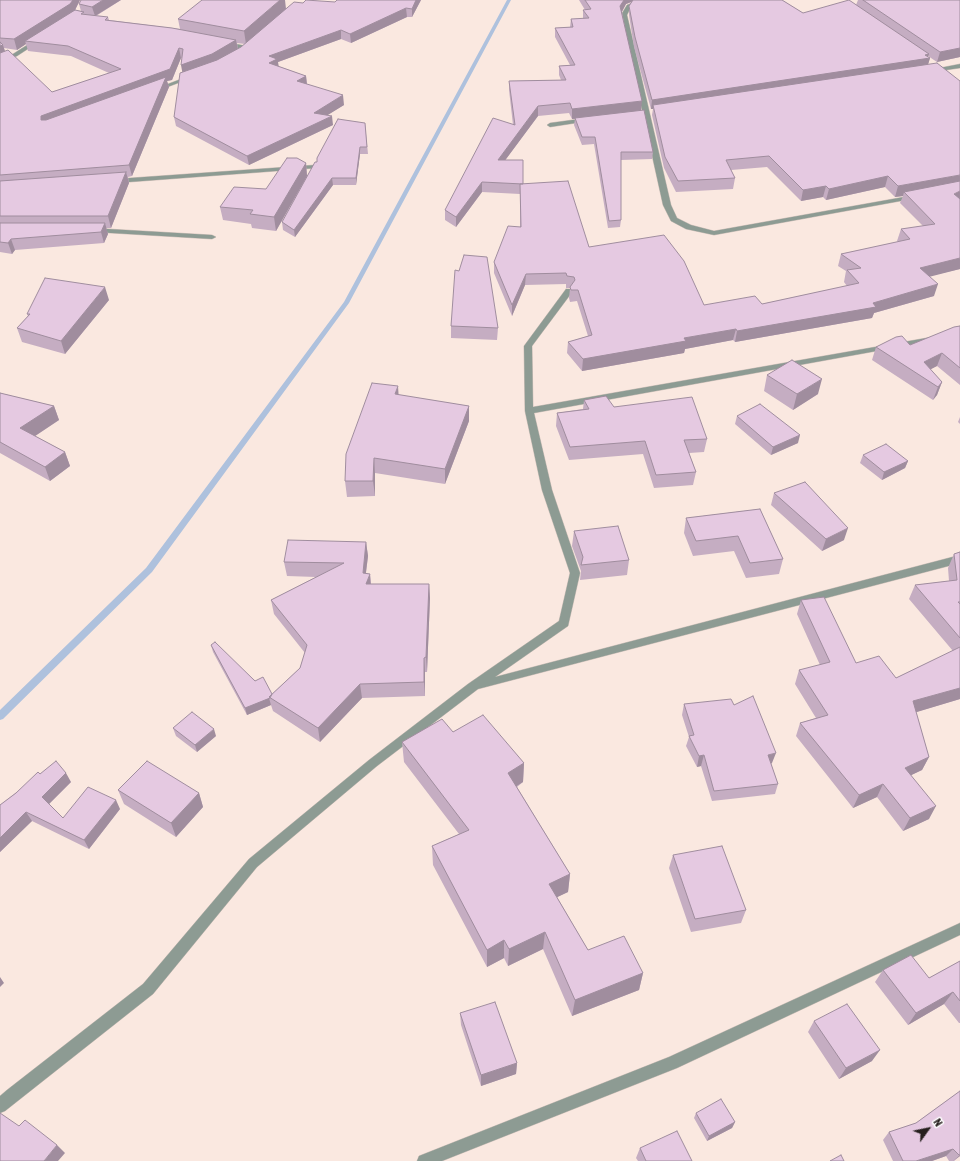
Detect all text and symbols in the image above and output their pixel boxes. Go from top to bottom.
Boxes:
north arrow [908,1109,948,1149]
text: N [931,1116,945,1128]

